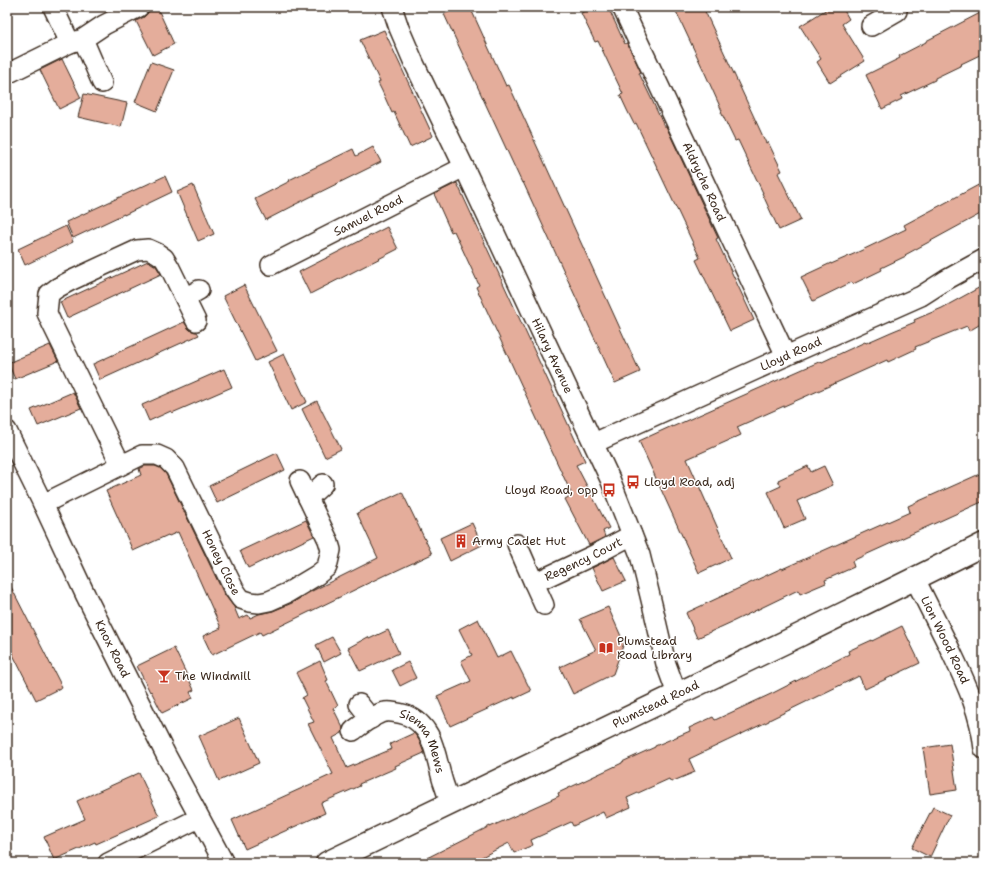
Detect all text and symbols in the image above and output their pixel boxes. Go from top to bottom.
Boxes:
street label: Aldryche Road [679,139,730,224]
street label: Samuel Road [331,191,406,240]
street label: Hilary Avenue [528,315,577,396]
street label: Lloyd Road [758,333,824,375]
bus stop icon: Lloyd Road, adj [625,474,641,490]
place label: Lloyd Road, adj [644,474,735,490]
place label: Lloyd Road, opp [505,482,598,498]
bus stop icon: Lloyd Road, opp [601,482,617,498]
street label: Honey Close [198,527,244,599]
building icon: Army Cadet Hut [453,533,469,549]
place label: Army Cadet Hut [472,533,566,549]
street label: Regency Court [542,534,625,585]
street label: Lion Wood Road [917,593,973,687]
street label: Knox Road [91,617,134,681]
place label: Plumstead Road Library [617,633,692,663]
library icon: Plumstead Road Library [598,640,614,656]
bar icon: The Windmill [156,668,172,684]
place label: The Windmill [175,668,251,684]
street label: Plumstead Road [610,677,702,732]
street label: Sienna Mews [398,706,448,775]

